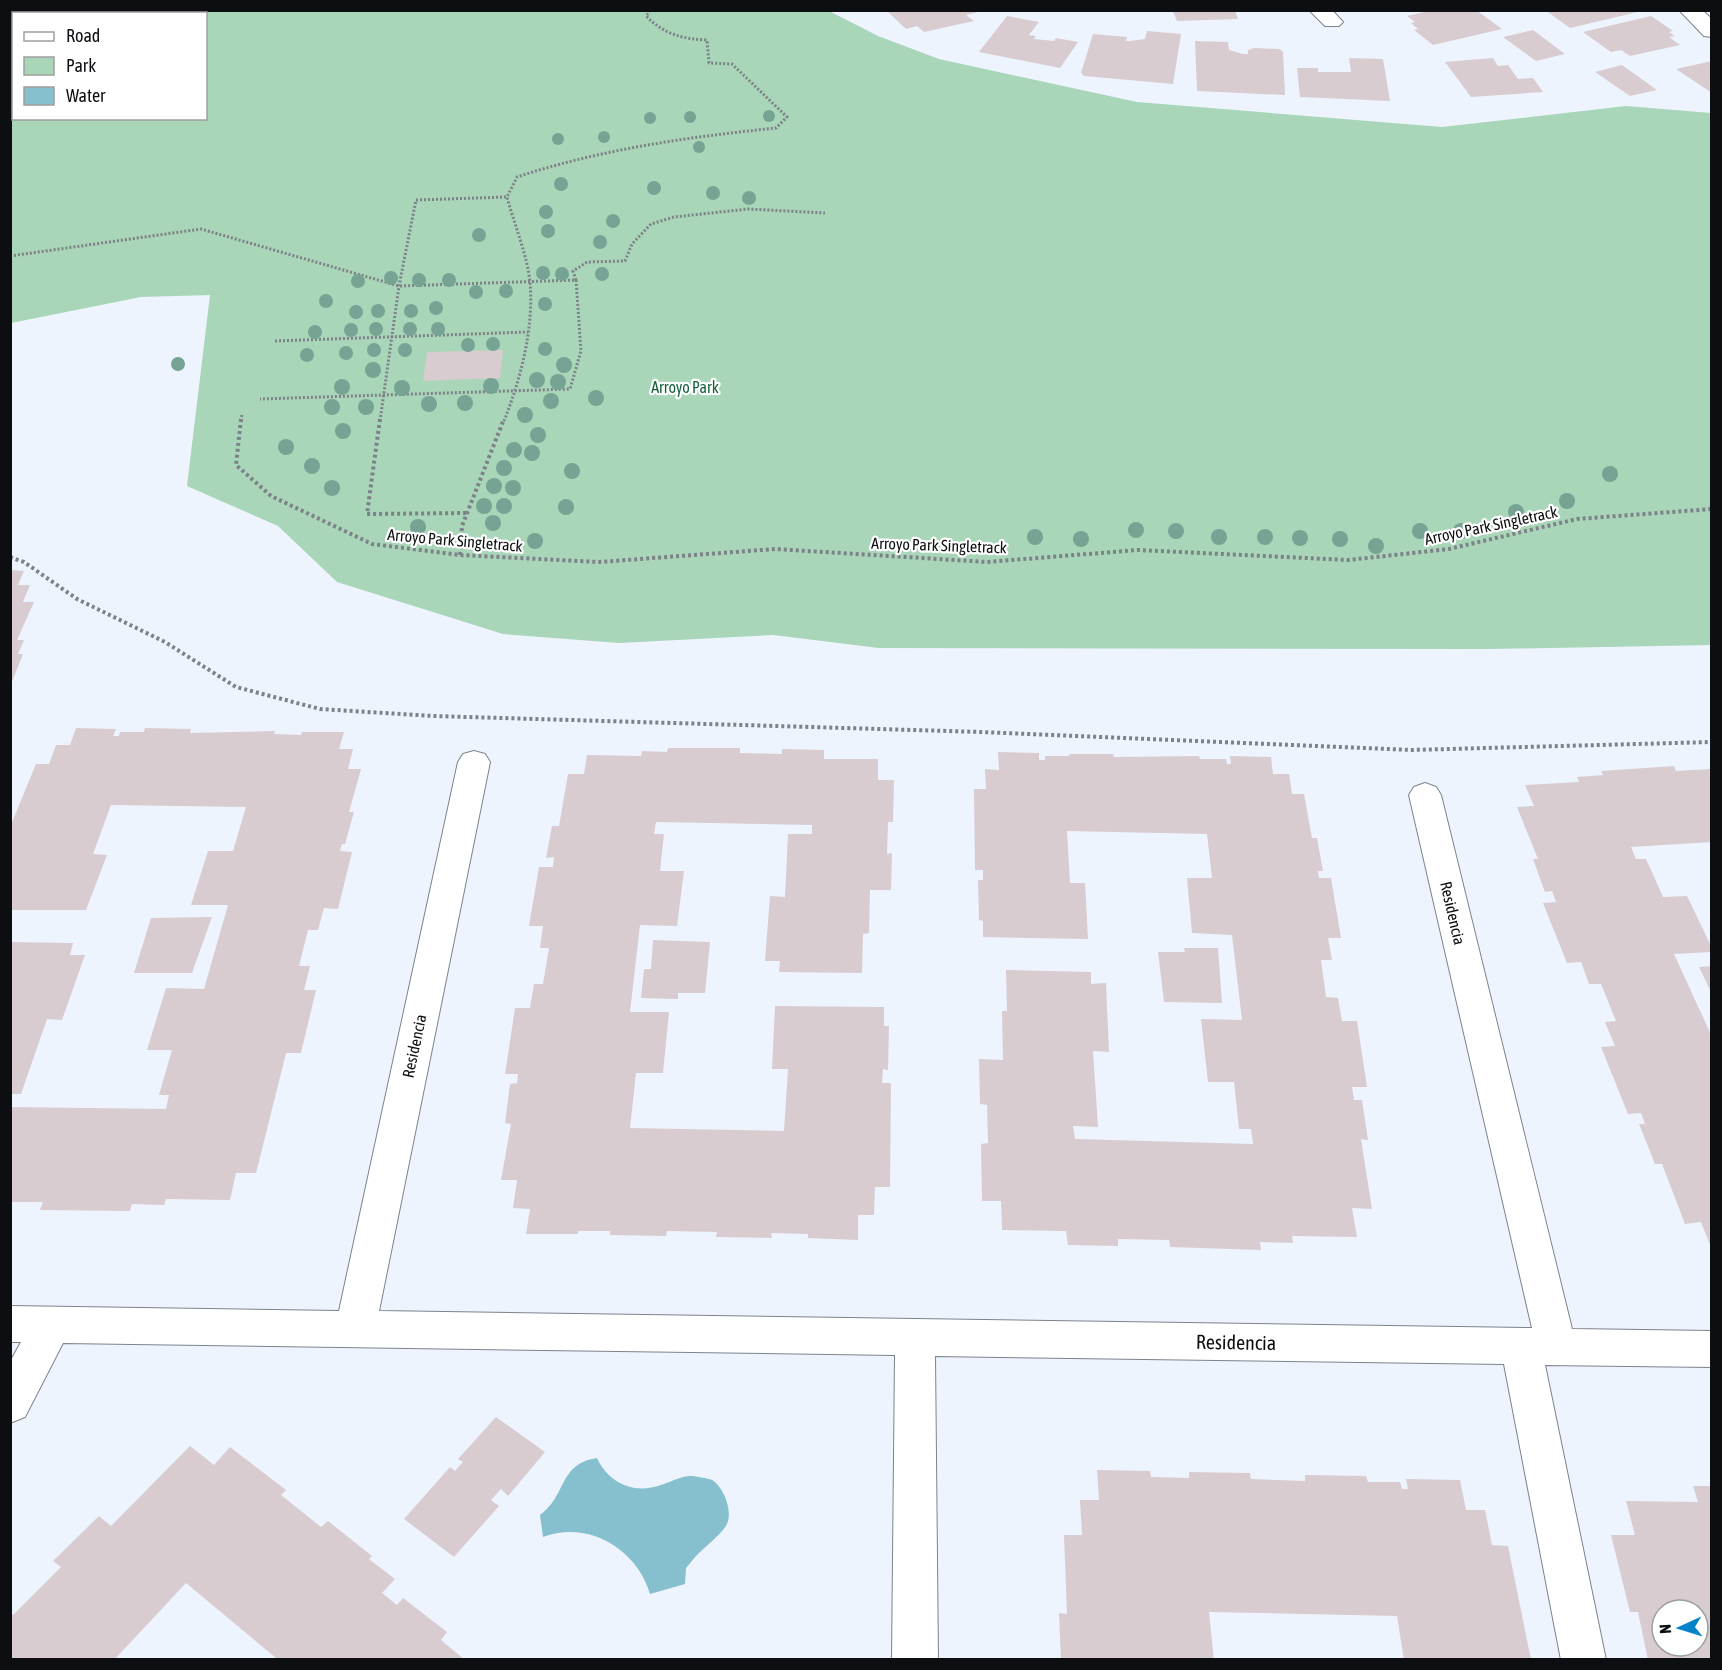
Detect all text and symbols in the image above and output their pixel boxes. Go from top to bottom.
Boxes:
legend [12,12,207,120]
text: Road [66,25,100,46]
text: Park [66,55,96,76]
text: Water [66,85,106,106]
park label: Arroyo Park [651,378,719,397]
street label: Arroyo Park Singletrack [1423,502,1559,549]
street label: Arroyo Park Singletrack [387,525,523,556]
street label: Arroyo Park Singletrack [871,534,1007,557]
street label: Residencia [1437,880,1469,946]
street label: Residencia [399,1013,429,1079]
street label: Residencia [1196,1330,1276,1354]
north arrow [1650,1598,1710,1658]
text: N [1656,1624,1674,1634]

